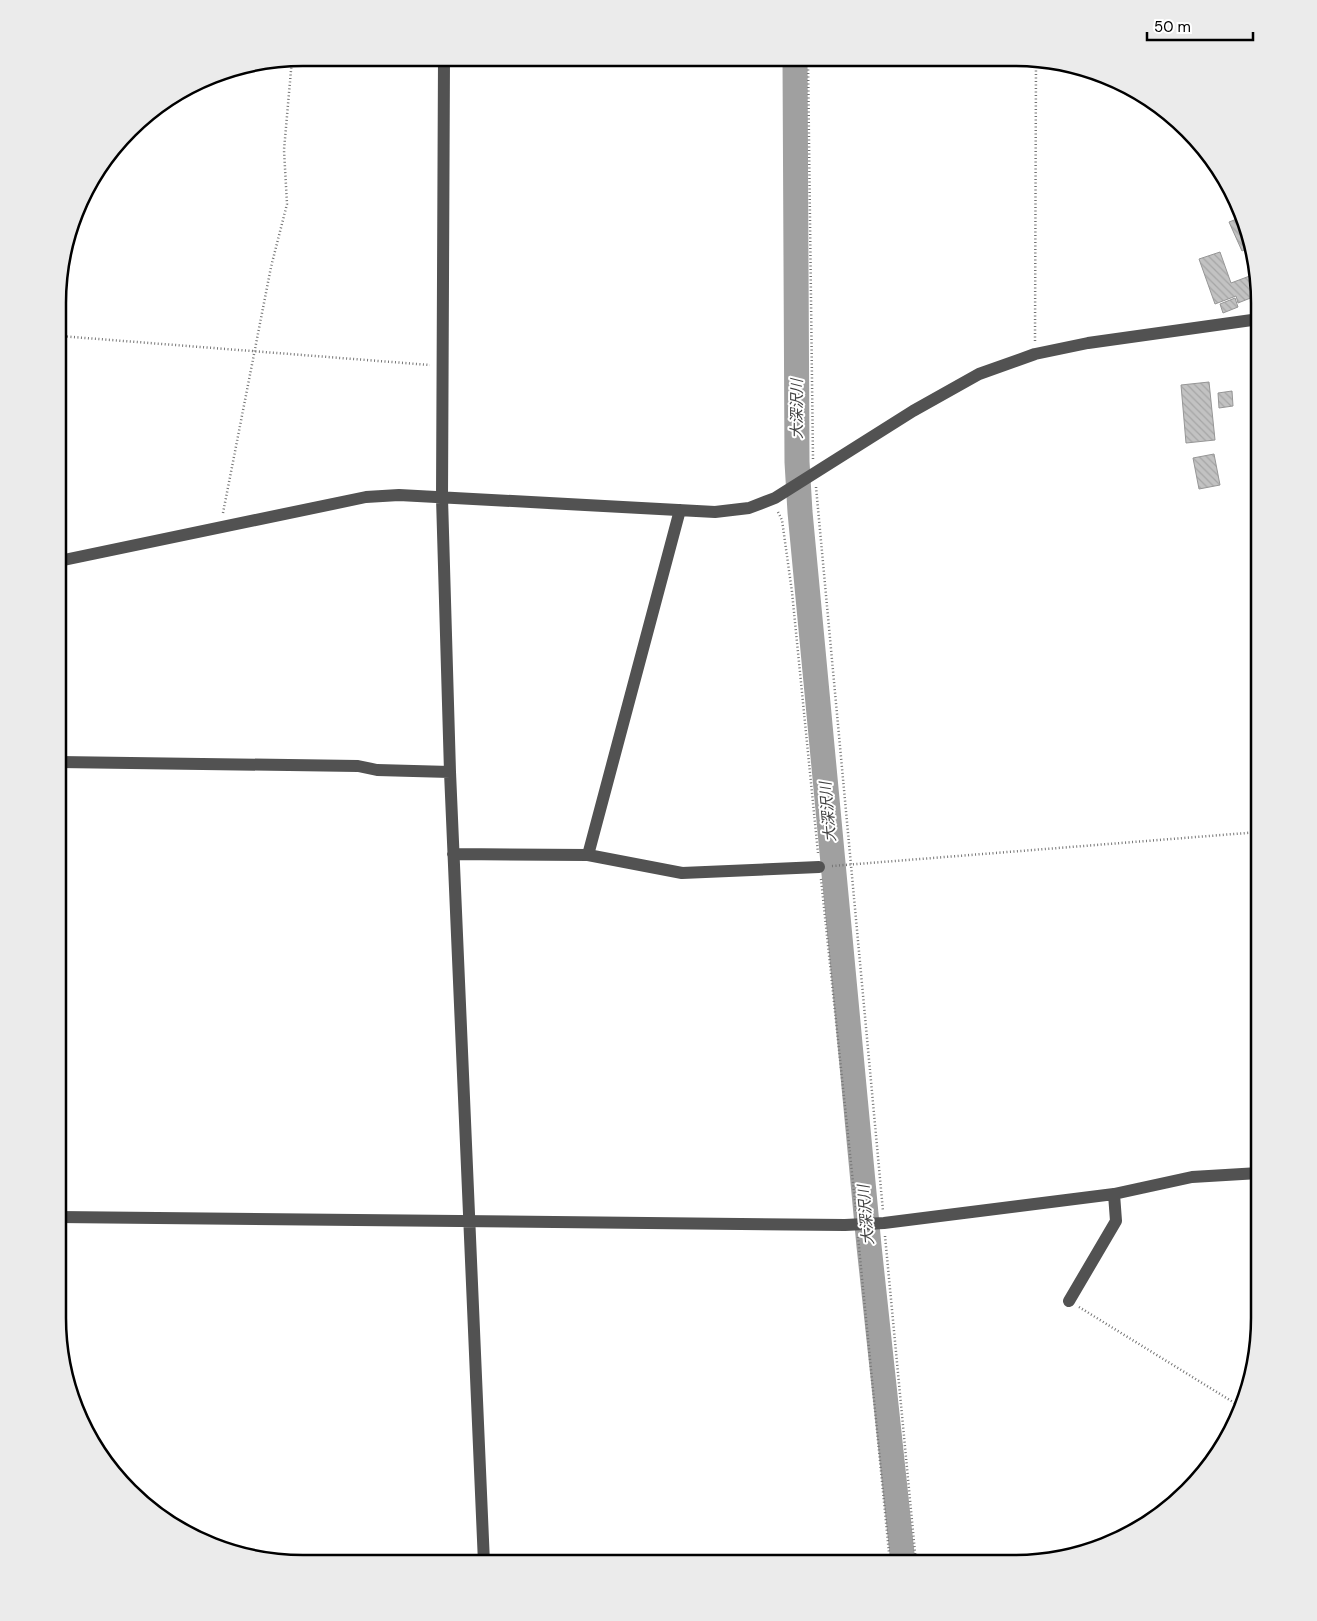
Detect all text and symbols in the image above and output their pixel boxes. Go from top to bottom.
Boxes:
scale bar [1147,10,1253,42]
text: 50 m [1154,17,1191,37]
water label: 大深沢川 [787,377,807,439]
water label: 大深沢川 [815,779,841,843]
water label: 大深沢川 [853,1182,879,1246]

